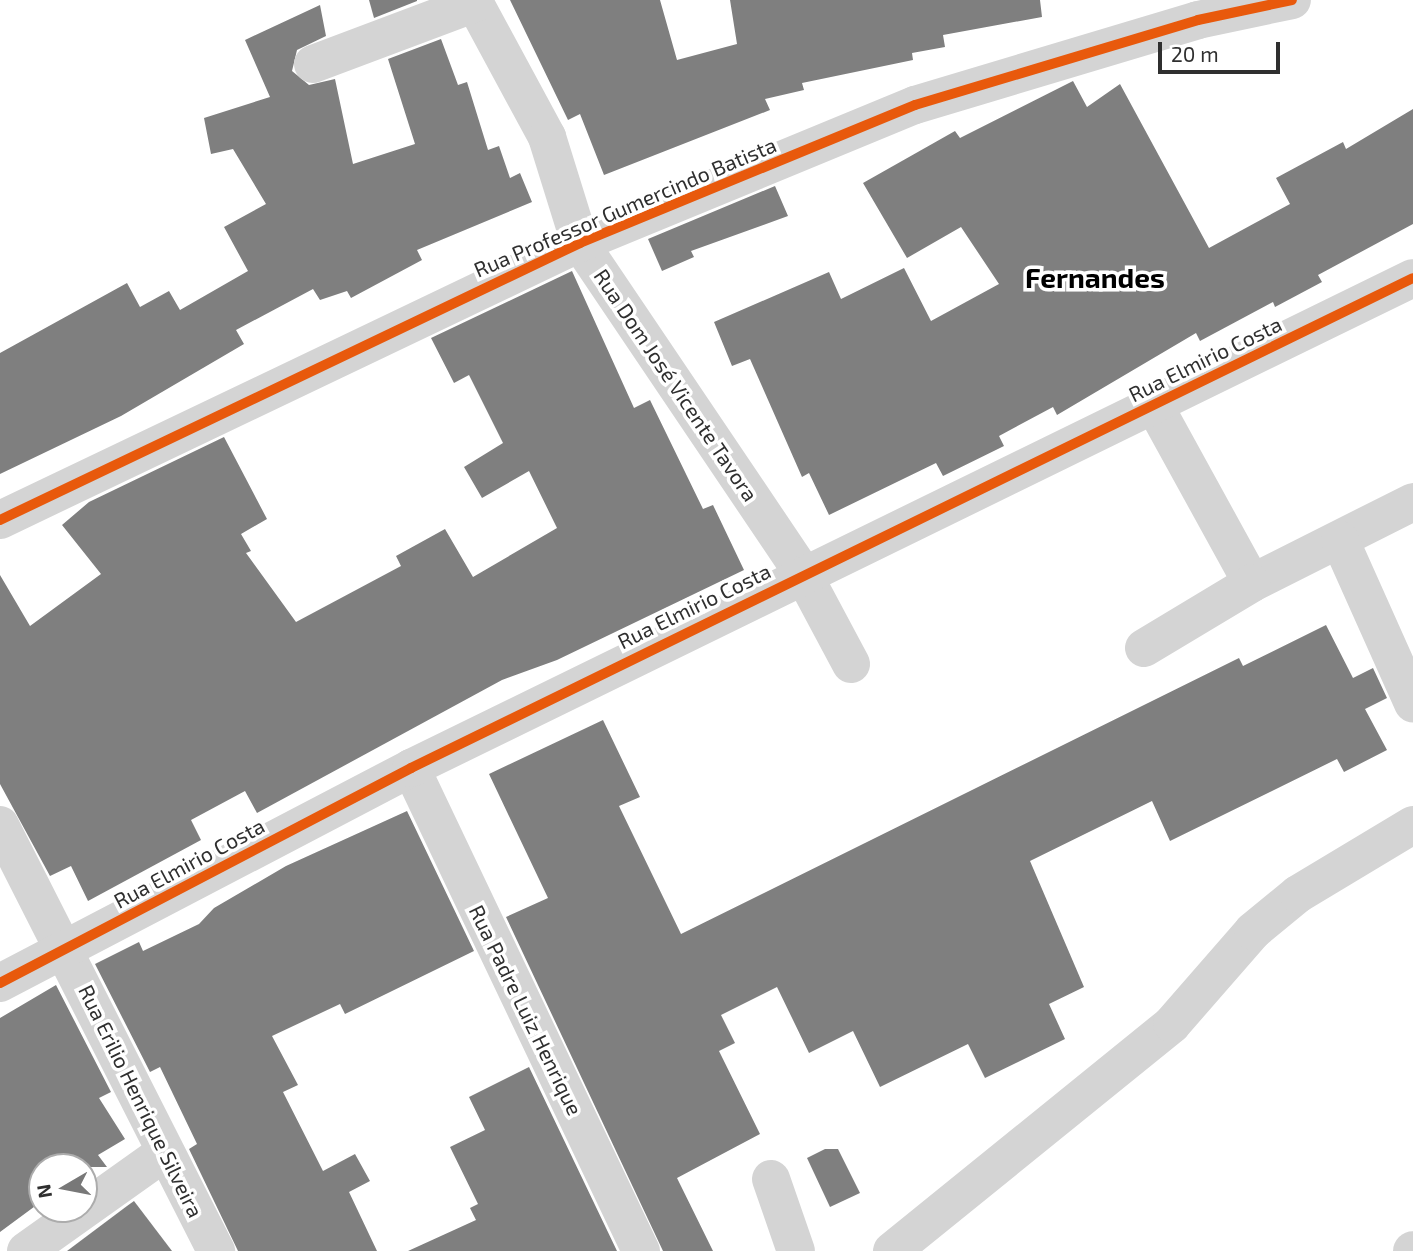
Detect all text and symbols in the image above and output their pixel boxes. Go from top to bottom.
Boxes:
scale bar [1161,28,1284,72]
text: 20 m [1171,41,1219,66]
street label: Rua Professor Gumercindo Batista [470,132,780,282]
district label: Fernandes [1025,260,1165,294]
street label: Rua Dom José Vicente Tavora [588,264,764,506]
street label: Rua Elmirio Costa [1124,311,1286,407]
street label: Rua Elmirio Costa [613,558,775,654]
street label: Rua Elmirio Costa [109,813,269,913]
street label: Rua Padre Luiz Henrique [464,901,588,1119]
street label: Rua Erilio Henrique Silveira [74,981,208,1221]
north arrow [28,1153,98,1223]
text: N [31,1183,56,1200]

